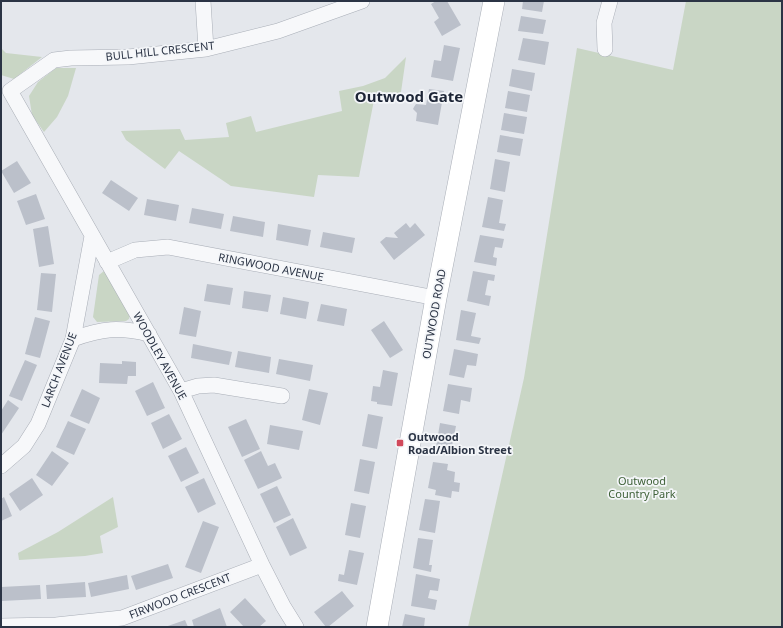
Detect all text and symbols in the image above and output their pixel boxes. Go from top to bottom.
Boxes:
street label: BULL HILL CRESCENT [105,37,215,64]
district label: Outwood Gate [355,86,463,106]
street label: RINGWOOD AVENUE [217,249,325,284]
street label: OUTWOOD ROAD [418,268,449,360]
street label: WOODLEY AVENUE [130,309,191,402]
street label: LARCH AVENUE [37,330,80,410]
place label: Outwood Road/Albion Street [408,429,512,457]
marker: Outwood Road/Albion Street [395,438,405,448]
park label: Outwood Country Park [608,473,676,501]
street label: FIRWOOD CRESCENT [127,569,233,622]

